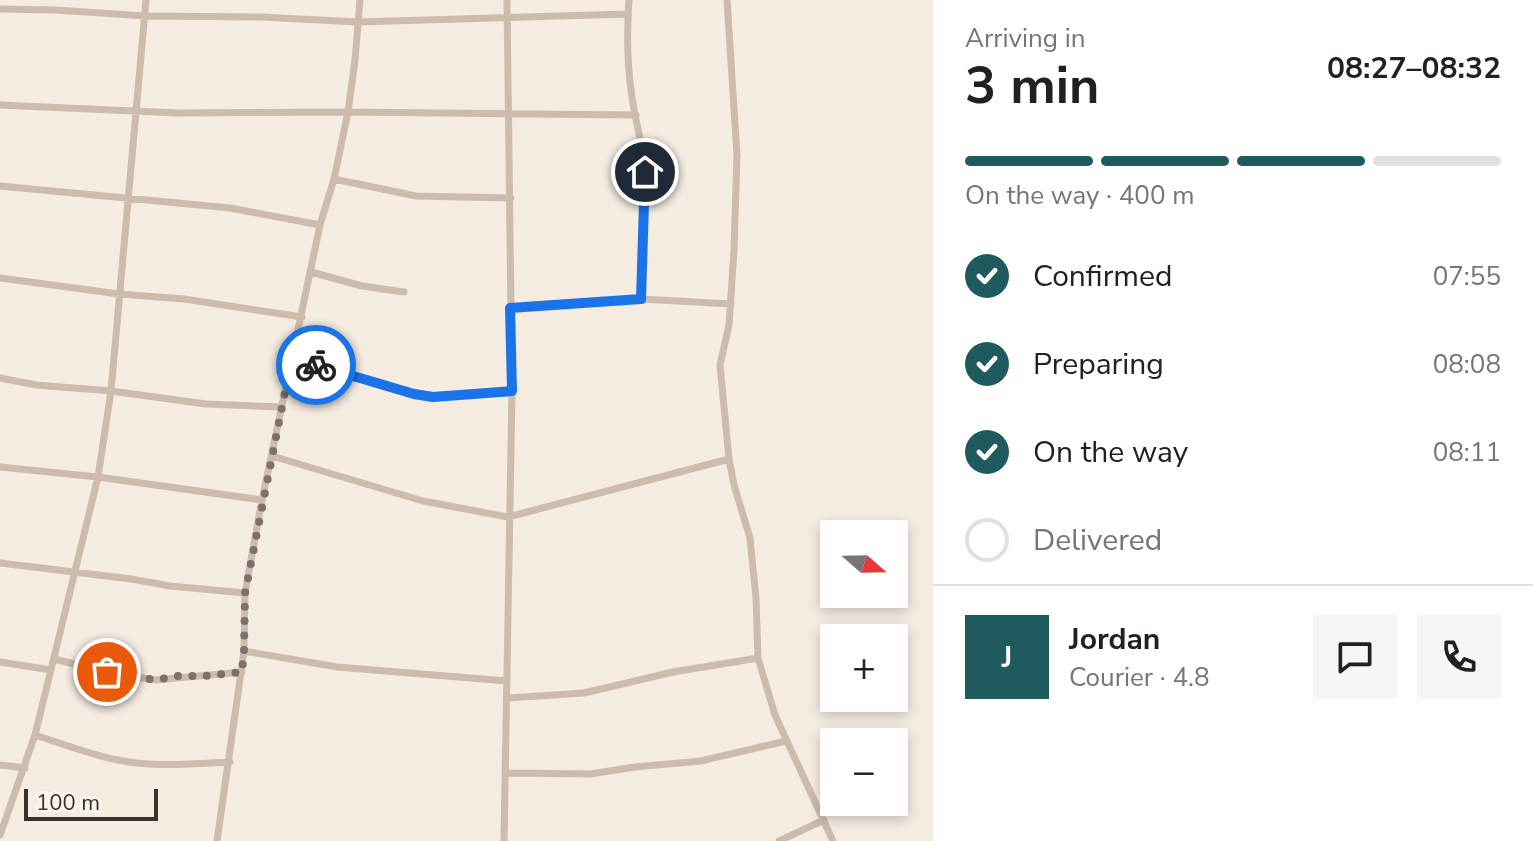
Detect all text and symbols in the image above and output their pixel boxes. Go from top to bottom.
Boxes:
text: Arriving in [965,21,1086,56]
text: 08:27–08:32 [1327,48,1501,89]
text: 3 min [965,50,1100,121]
pin [611,138,679,206]
icon: home [623,150,667,194]
text: On the way · 400 m [965,178,1194,213]
icon: check [965,254,1009,298]
text: Confirmed [1033,256,1173,297]
text: 07:55 [1433,259,1501,294]
courier [276,325,356,405]
icon: check [965,342,1009,386]
icon: bike [294,343,338,387]
text: Preparing [1033,344,1164,385]
text: 08:08 [1433,347,1501,382]
icon: check [965,430,1009,474]
text: On the way [1033,432,1188,473]
text: 08:11 [1433,435,1501,470]
north arrow [820,520,908,608]
map controls [820,520,908,816]
text: Delivered [1033,520,1162,561]
button: chat [1313,615,1397,699]
button: phone [1417,615,1501,699]
text: Jordan [1069,619,1160,660]
button: + [820,624,908,712]
text: J [1002,637,1012,678]
pin [73,638,141,706]
icon: bag [85,650,129,694]
text: Courier · 4.8 [1069,660,1210,695]
button: − [820,728,908,816]
scale bar [24,785,158,821]
text: 100 m [36,788,100,818]

